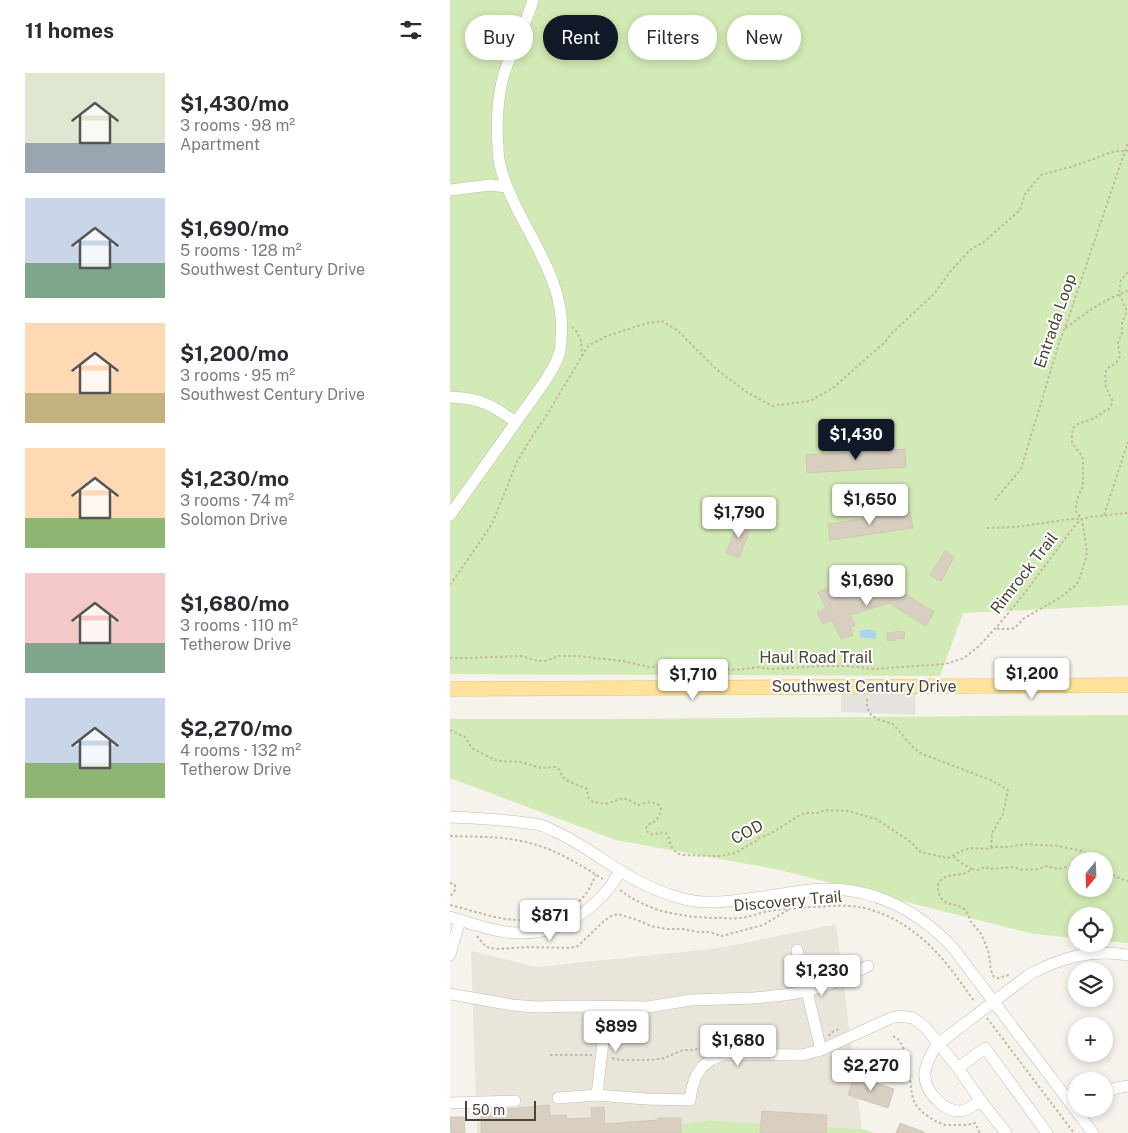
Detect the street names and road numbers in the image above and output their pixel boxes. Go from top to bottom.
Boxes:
street label: Entrada Loop [1030,271,1080,371]
street label: Rimrock Trail [986,528,1062,617]
street label: Haul Road Trail [759,648,873,667]
street label: Southwest Century Drive [771,677,957,696]
street label: COD [728,816,766,848]
street label: Discovery Trail [733,887,843,915]

